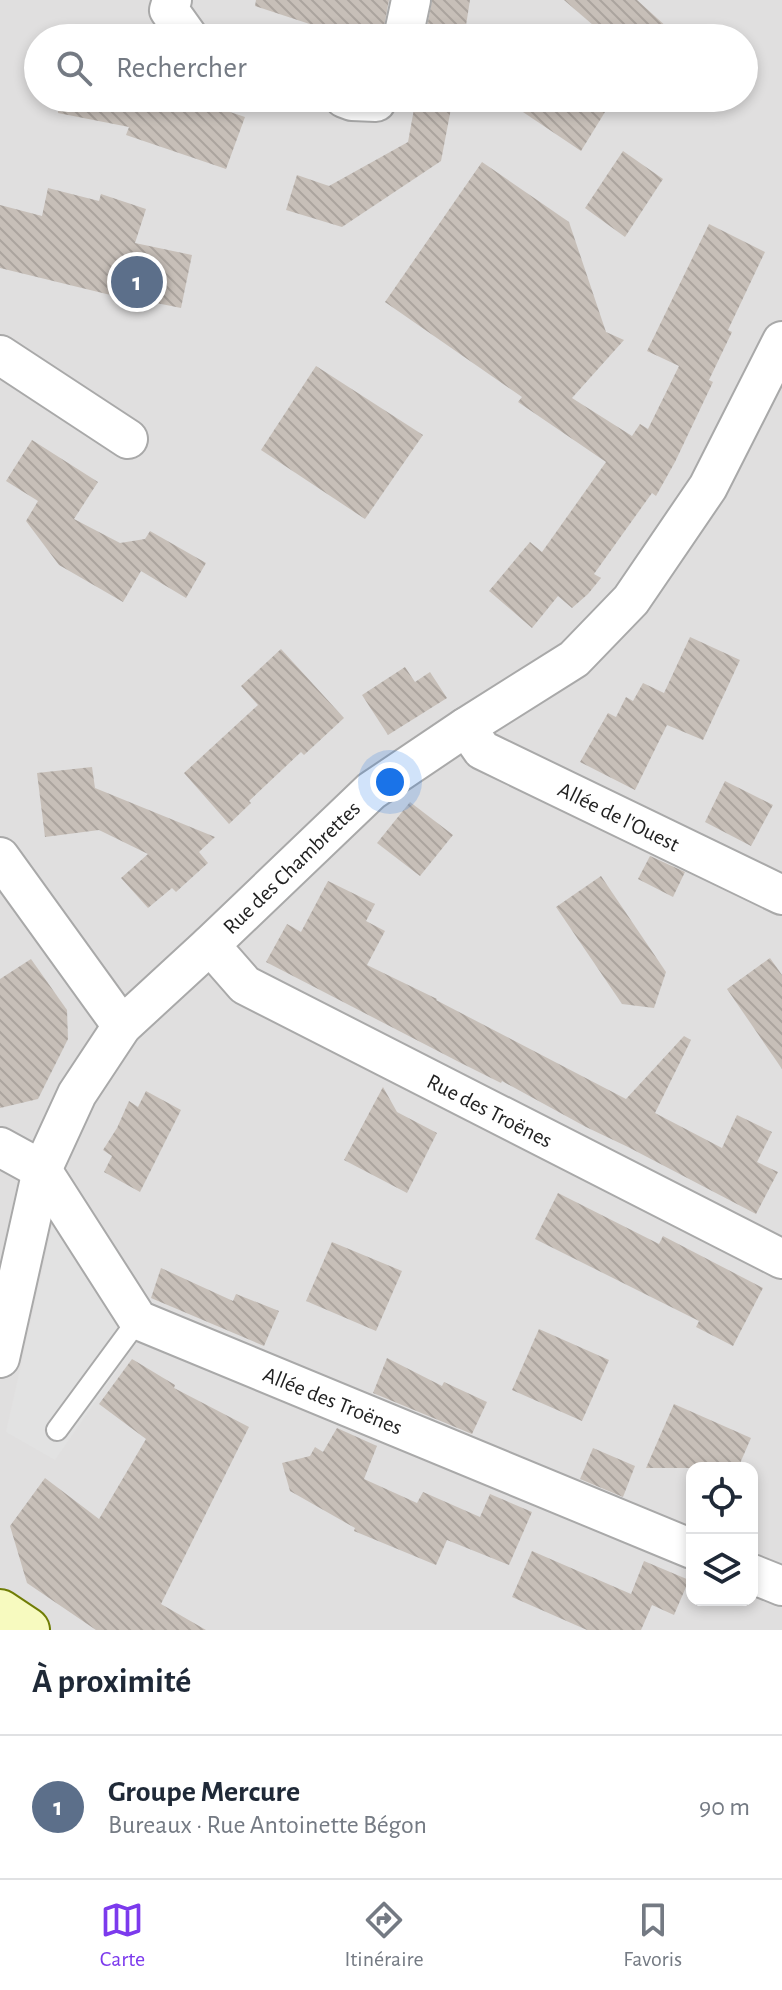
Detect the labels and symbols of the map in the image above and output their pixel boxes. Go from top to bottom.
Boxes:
pin: 1 [111,252,163,312]
your location [370,762,410,802]
street label: Allée de l'Ouest [554,778,683,856]
street label: Rue des Chambrettes [219,797,364,938]
street label: Rue des Troënes [423,1070,556,1152]
street label: Allée des Troënes [260,1363,405,1439]

